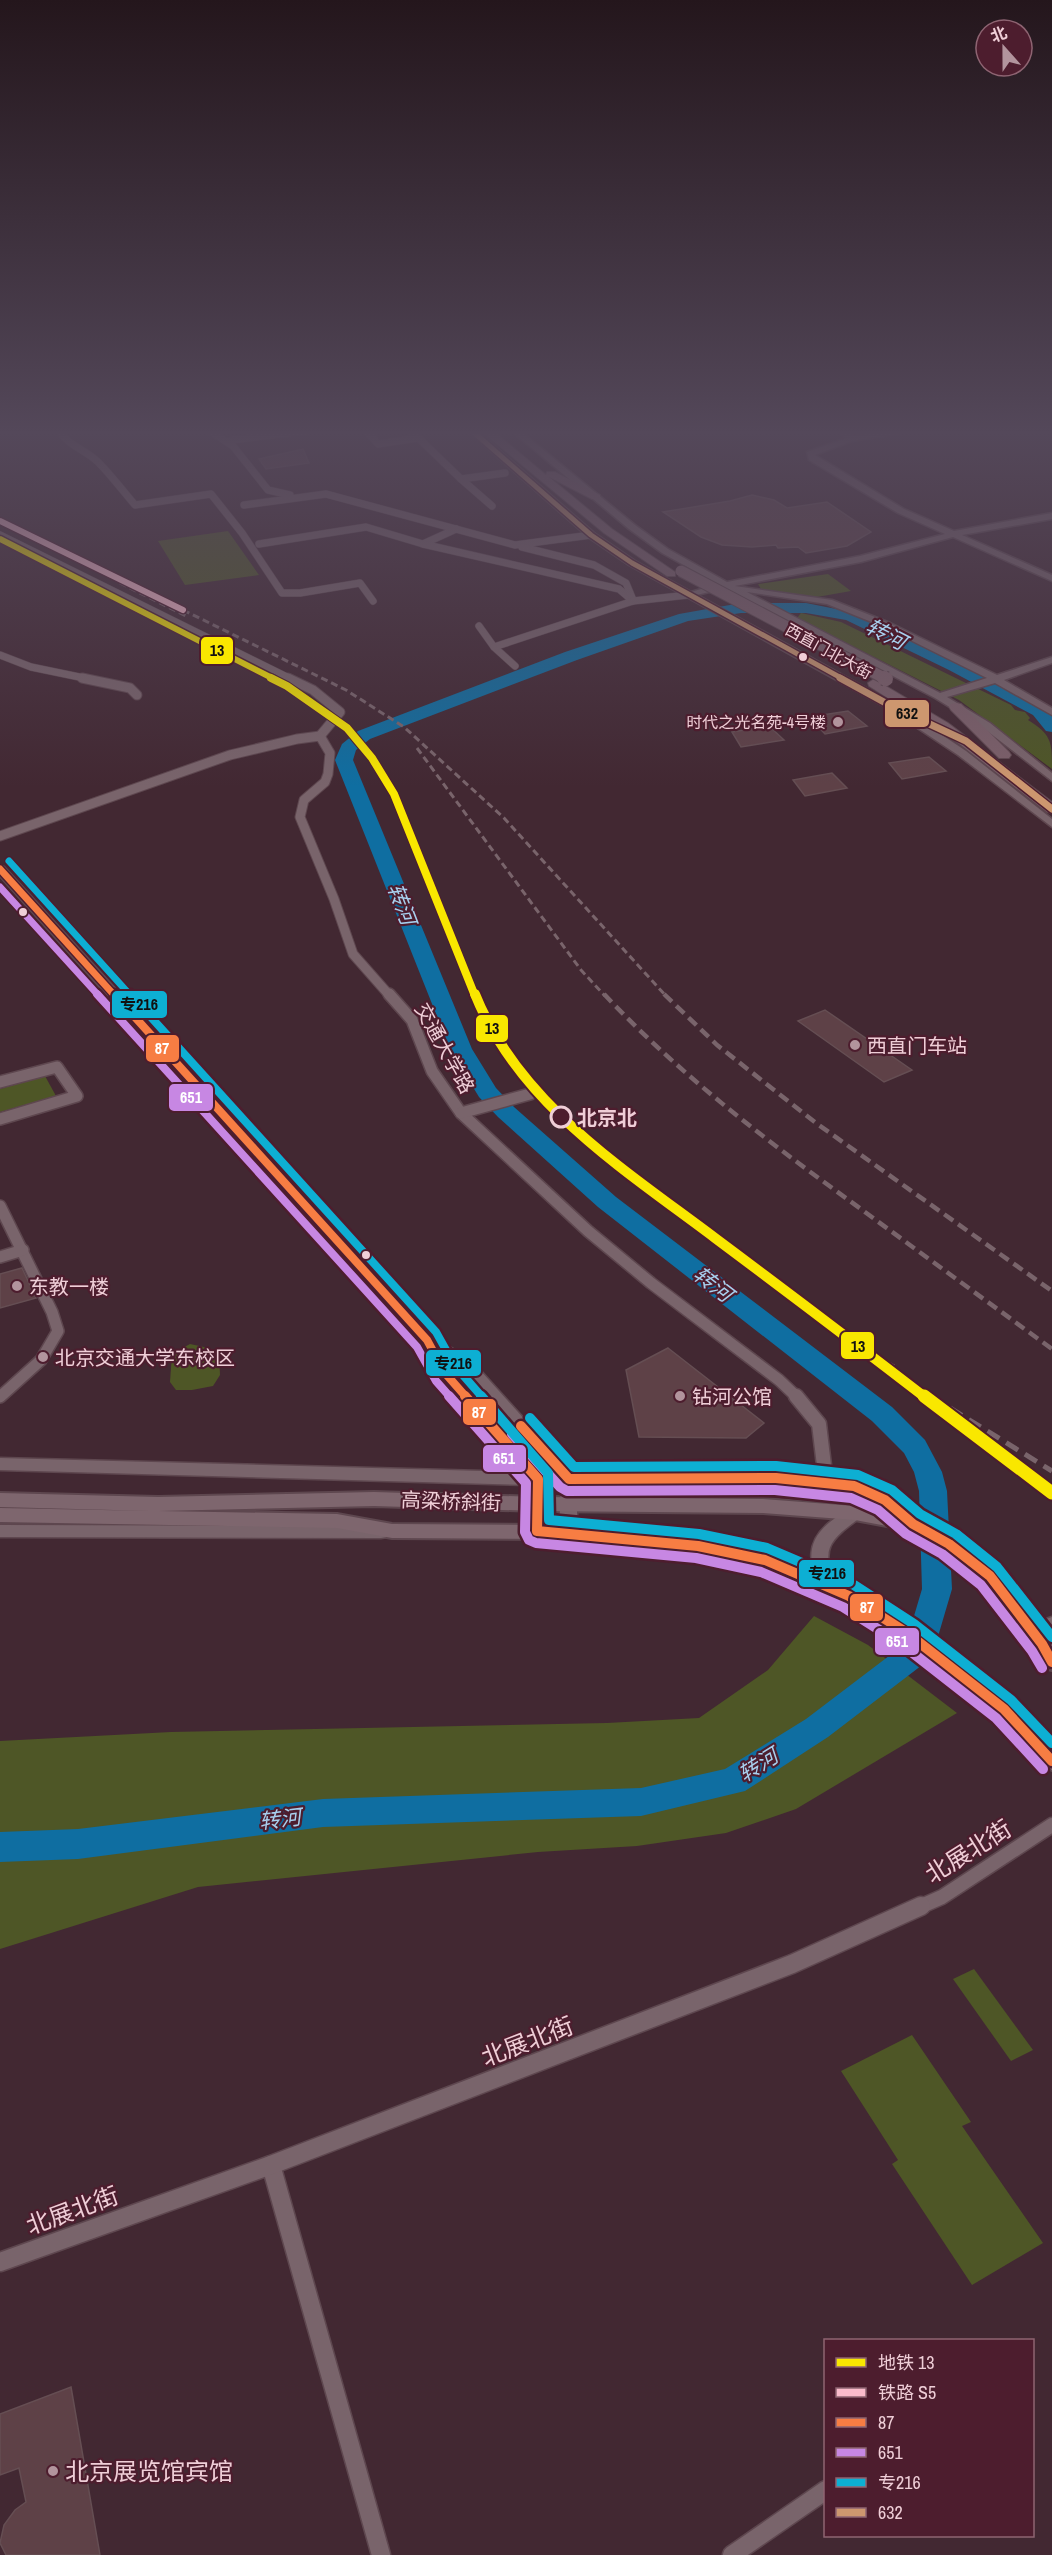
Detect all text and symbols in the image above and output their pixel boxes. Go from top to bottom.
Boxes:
north arrow [974,18,1034,78]
text: 北 [987,21,1010,47]
water label: 转河 [861,612,915,658]
street label: 西直门北大街 [782,618,876,684]
line badge: 13 [200,636,234,665]
text: 13 [210,639,224,661]
unlabelled marker [797,651,809,663]
line badge: 632 [884,699,930,728]
text: 632 [896,702,918,724]
place label: 时代之光名苑-4号楼 [686,711,826,733]
marker: 时代之光名苑-4号楼 [831,715,845,729]
water label: 转河 [381,879,424,933]
unlabelled marker [17,906,29,918]
line badge: 专216 [111,990,168,1019]
text: 专216 [120,993,158,1015]
street label: 交通大学路 [409,998,481,1098]
line badge: 13 [475,1014,509,1043]
text: 13 [485,1017,499,1039]
place label: 西直门车站 [867,1032,967,1059]
line badge: 87 [145,1034,180,1063]
text: 87 [155,1037,169,1059]
marker: 西直门车站 [848,1038,862,1052]
line badge: 651 [168,1083,214,1112]
text: 651 [180,1086,203,1108]
place label: 北京北 [577,1104,637,1131]
marker: 北京北 [550,1106,572,1128]
unlabelled marker [360,1249,372,1261]
water label: 转河 [688,1260,742,1311]
place label: 东教一楼 [29,1273,109,1300]
marker: 东教一楼 [10,1279,24,1293]
line badge: 13 [840,1331,875,1360]
text: 13 [851,1335,865,1357]
place label: 北京交通大学东校区 [55,1344,235,1371]
line badge: 专216 [425,1349,482,1377]
marker: 北京交通大学东校区 [36,1350,50,1364]
text: 专216 [434,1352,472,1374]
place label: 钻河公馆 [692,1383,772,1410]
marker: 钻河公馆 [673,1389,687,1403]
line badge: 87 [462,1398,497,1426]
text: 87 [472,1401,486,1423]
line badge: 651 [482,1444,527,1473]
text: 651 [493,1447,516,1469]
street label: 高梁桥斜街 [401,1486,501,1516]
line badge: 专216 [798,1559,855,1588]
text: 专216 [808,1562,846,1584]
line badge: 87 [849,1593,884,1622]
text: 87 [860,1596,874,1618]
line badge: 651 [874,1627,920,1656]
text: 651 [886,1630,909,1652]
water label: 转河 [733,1739,787,1788]
water label: 转河 [257,1802,307,1836]
street label: 北展北街 [919,1812,1017,1890]
street label: 北展北街 [476,2009,578,2073]
street label: 北展北街 [21,2179,123,2241]
legend [824,2339,1034,2537]
text: 地铁 13 [878,2350,935,2375]
text: 铁路 S5 [878,2380,936,2405]
text: 87 [878,2410,894,2435]
text: 651 [878,2440,903,2465]
place label: 北京展览馆宾馆 [65,2455,233,2487]
marker: 北京展览馆宾馆 [46,2464,60,2478]
text: 专216 [878,2470,921,2495]
text: 632 [878,2500,903,2525]

